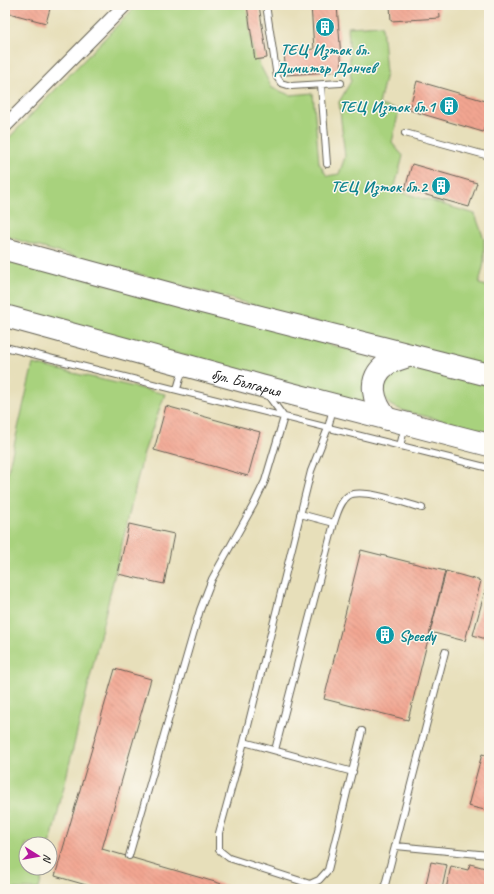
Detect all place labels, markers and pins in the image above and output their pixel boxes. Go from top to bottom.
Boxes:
building icon: ТЕЦ Изток бл. Димитър Дончев [314,16,336,38]
place label: ТЕЦ Изток бл. Димитър Дончев [274,40,380,78]
building icon: ТЕЦ Изток бл.1 [438,95,460,117]
place label: ТЕЦ Изток бл.1 [339,97,437,117]
building icon: ТЕЦ Изток бл.2 [430,175,452,197]
place label: ТЕЦ Изток бл.2 [331,177,429,197]
building icon: Speedy [374,624,396,646]
place label: Speedy [399,626,437,646]

